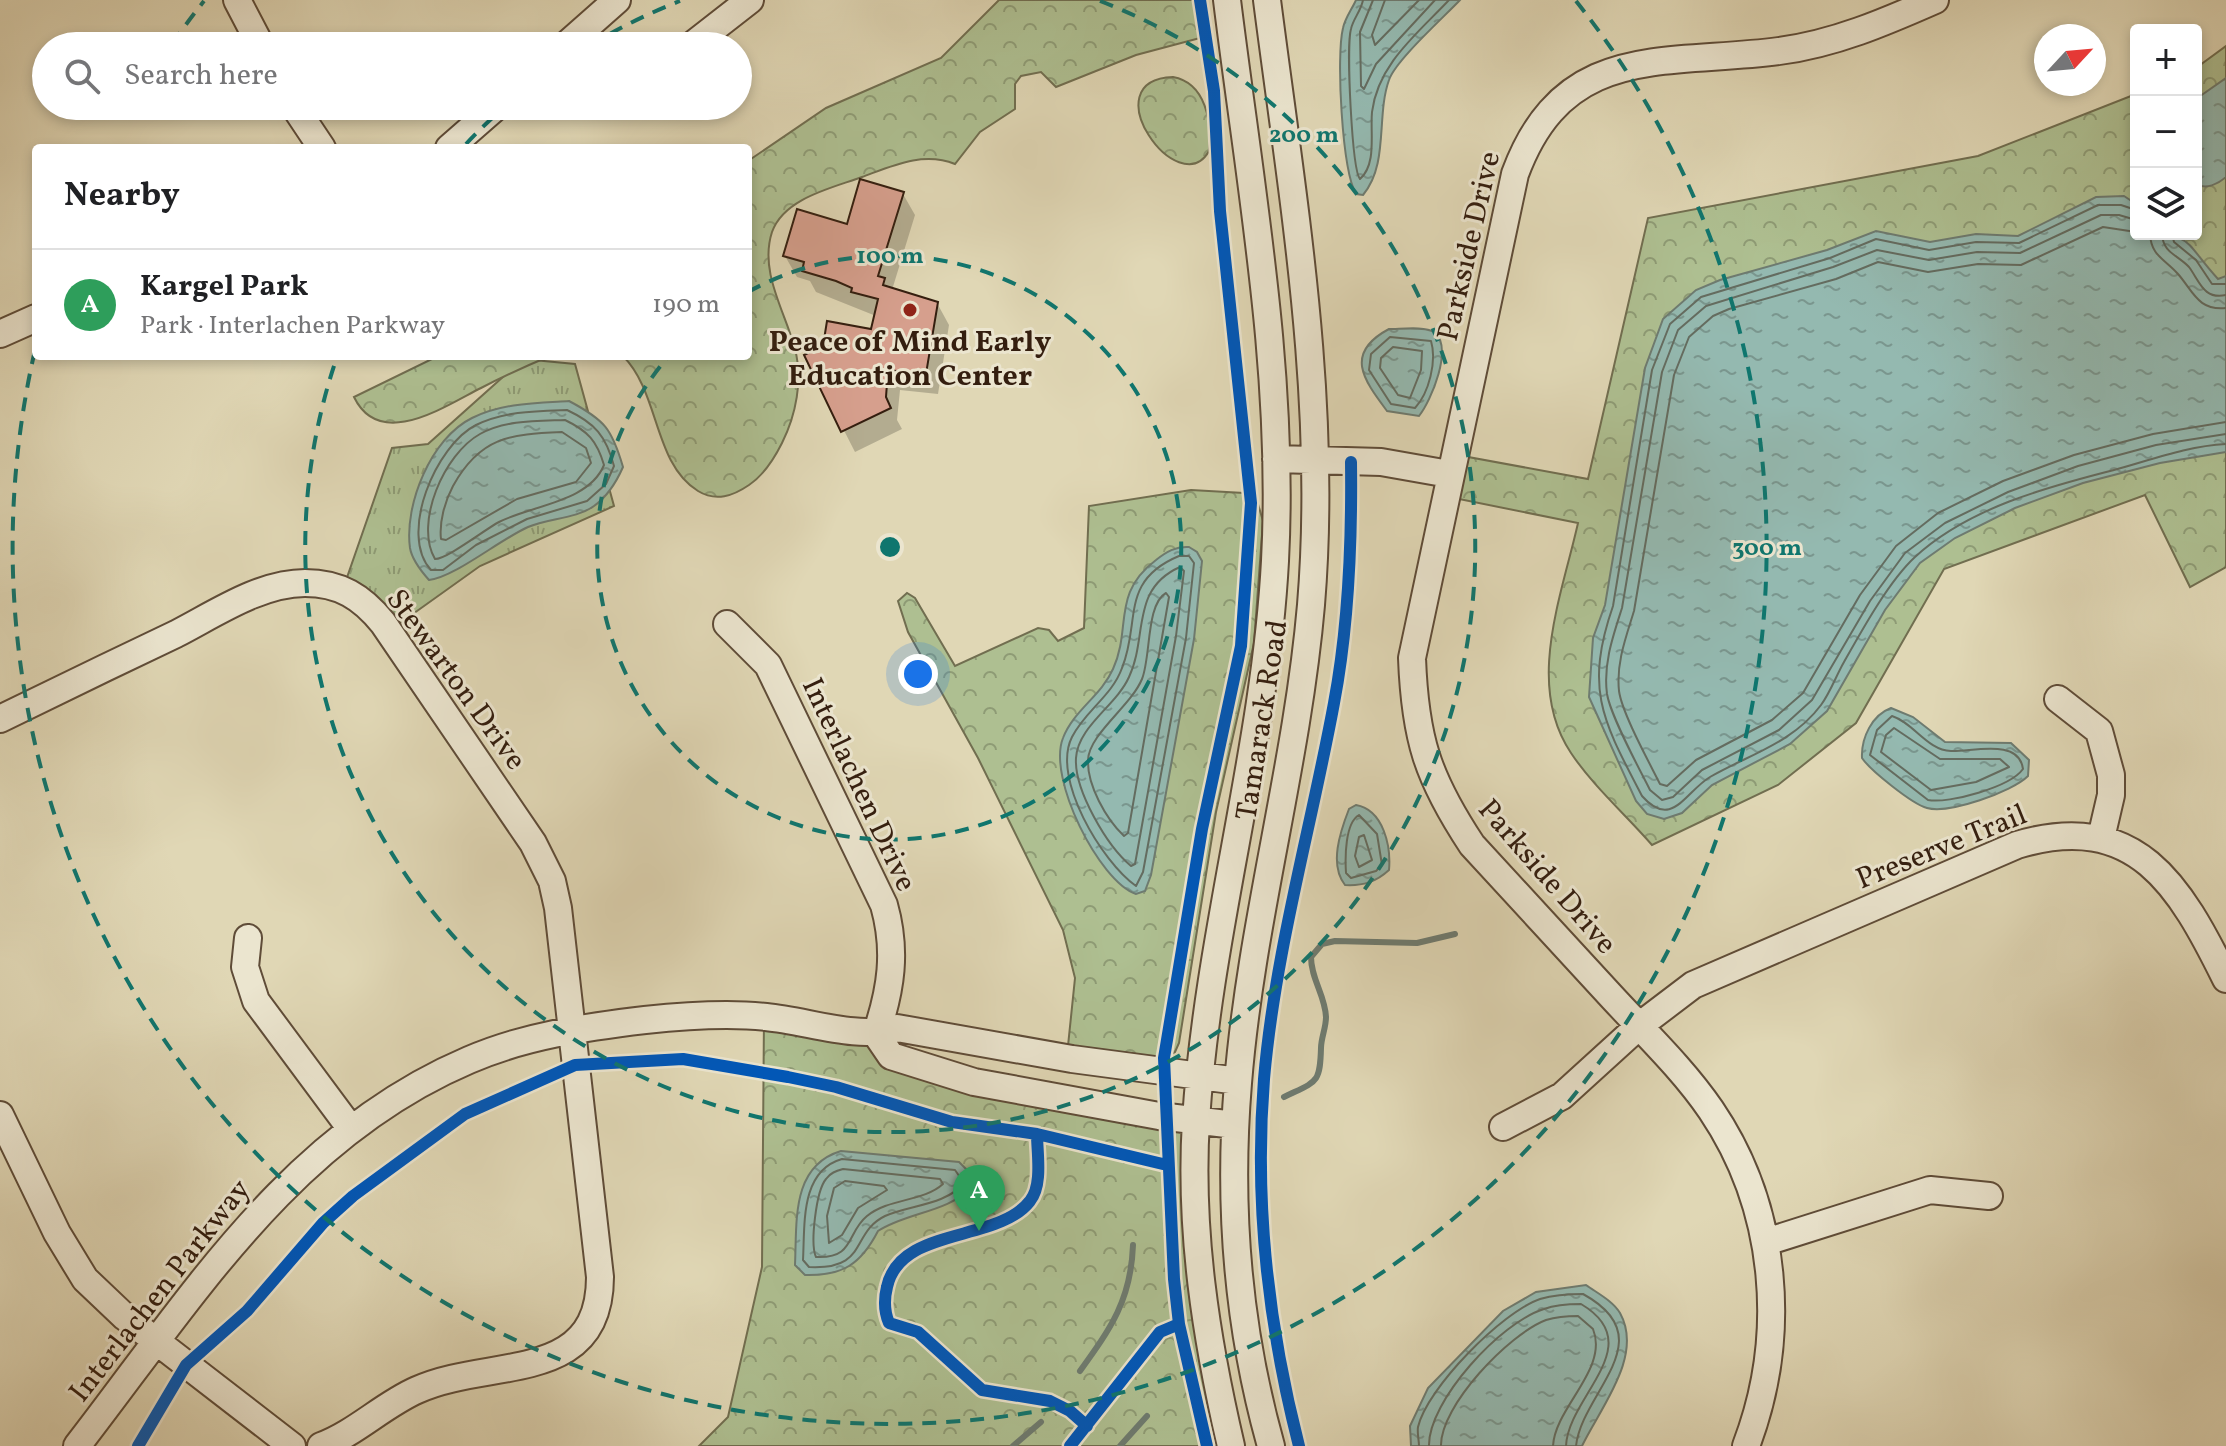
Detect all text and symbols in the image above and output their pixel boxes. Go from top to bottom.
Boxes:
north arrow [2034,24,2106,96]
map controls [2130,24,2202,240]
button: + [2130,24,2202,96]
search box [32,32,752,120]
icon: search [60,54,104,98]
text: Search here [124,55,278,97]
button: − [2130,96,2202,168]
text: 200 m [1269,119,1339,153]
street label: Parkside Drive [1428,147,1512,345]
button: layers [2130,168,2202,240]
text: Nearby [64,173,180,220]
text: 100 m [856,240,924,274]
text: Kargel Park [140,266,308,308]
text: A [81,287,99,323]
text: 190 m [652,287,720,323]
marker: Peace of Mind Early Education Center [901,301,919,319]
text: Park · Interlachen Parkway [140,308,445,344]
place label: Peace of Mind Early Education Center [769,322,1051,398]
text: 300 m [1732,532,1802,566]
centre of rings [876,533,904,561]
street label: Stewarton Drive [375,581,536,779]
street label: Tamarack Road [1226,617,1300,824]
your location [898,654,938,694]
street label: Interlachen Drive [790,671,926,899]
street label: Parkside Drive [1467,790,1626,964]
street label: Preserve Trail [1850,795,2033,901]
pin: A [953,1165,1005,1231]
street label: Interlachen Parkway [60,1171,261,1412]

